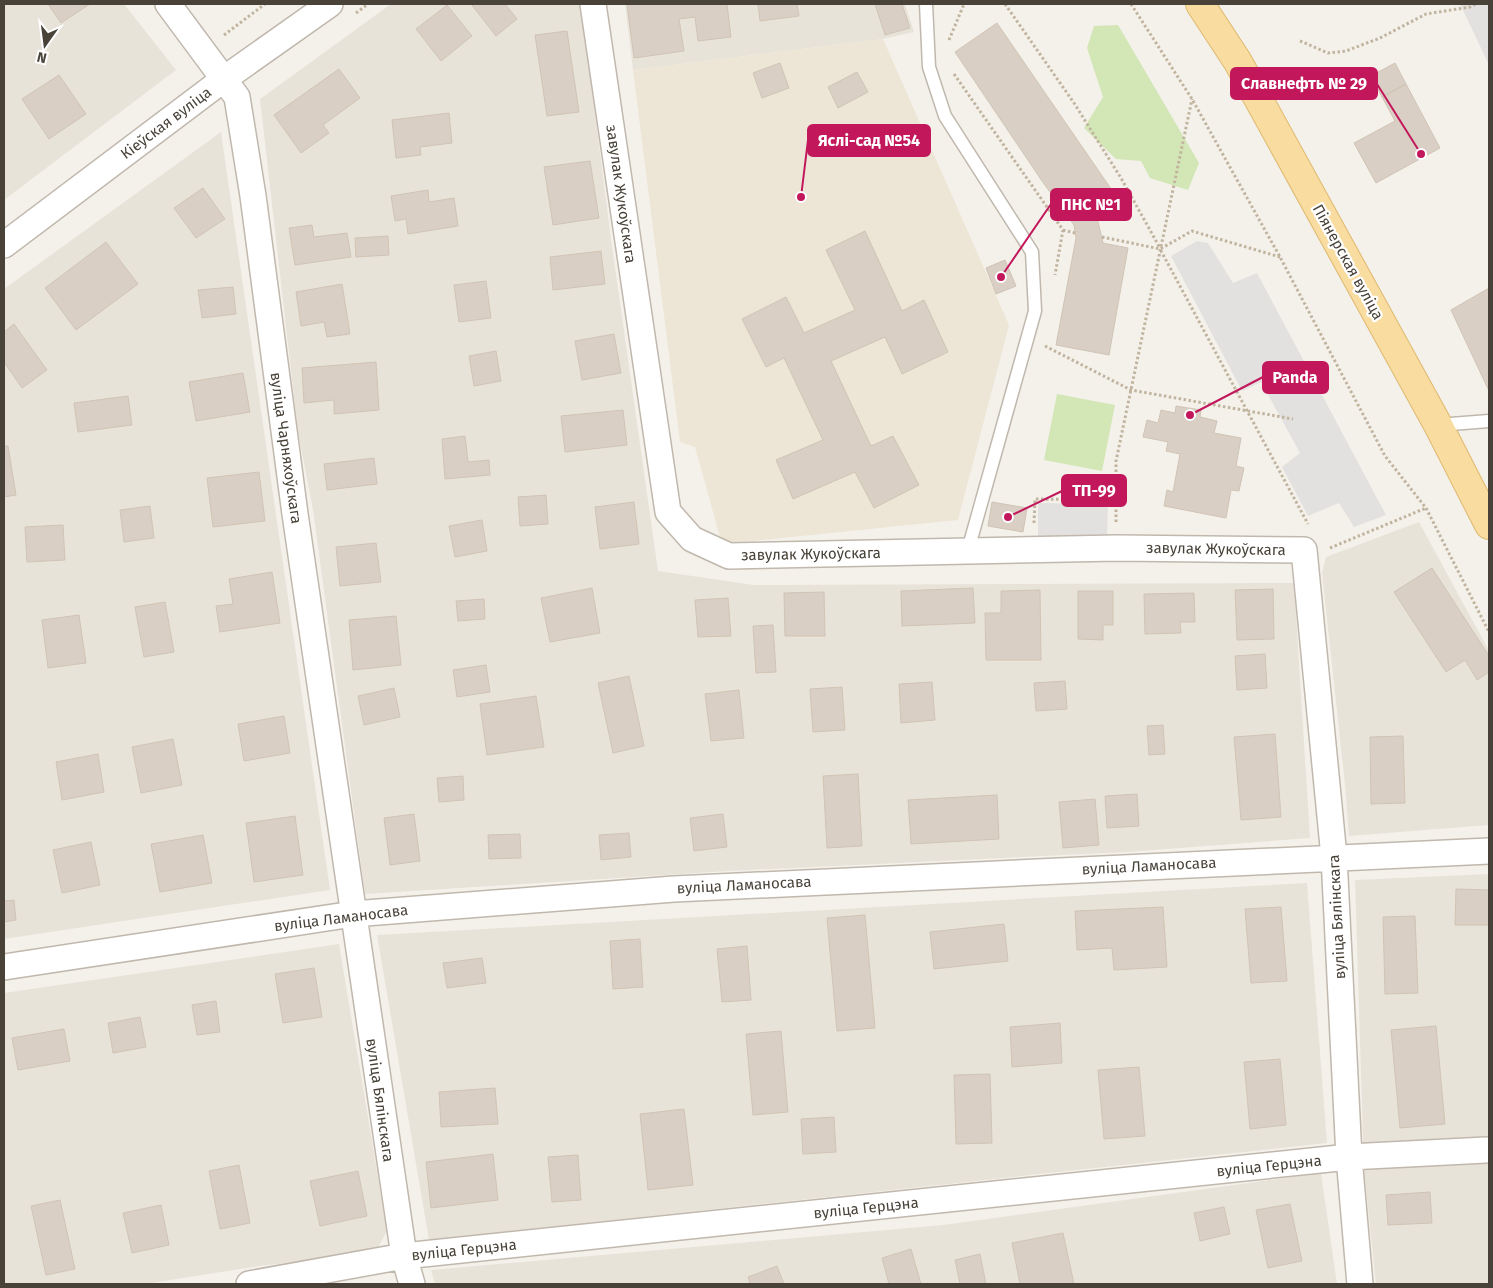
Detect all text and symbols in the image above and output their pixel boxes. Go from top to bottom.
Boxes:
north arrow [20,20,70,70]
text: N [35,48,49,67]
callout: Славнефть № 29 [1231,68,1377,99]
text: Славнефть № 29 [1241,74,1367,93]
street label: Кіеўская вуліца [117,83,215,163]
street label: завулак Жукоўскага [602,124,640,264]
callout: Яслі-сад №54 [808,125,930,156]
text: Яслі-сад №54 [818,131,920,150]
callout: ПНС №1 [1051,189,1131,220]
text: ПНС №1 [1061,195,1121,214]
street label: Піянерская вуліца [1309,201,1387,323]
callout: Panda [1263,362,1328,393]
text: Panda [1272,368,1318,387]
street label: вуліца Чарняхоўскага [266,371,306,525]
callout: ТП-99 [1062,475,1126,506]
text: ТП-99 [1072,481,1116,500]
street label: завулак Жукоўскага [1146,539,1286,559]
street label: завулак Жукоўскага [741,544,881,564]
street label: вуліца Ламаносава [1081,853,1217,879]
street label: вуліца Бялінскага [1325,854,1349,980]
street label: вуліца Ламаносава [676,872,812,898]
street label: вуліца Ламаносава [273,901,409,935]
street label: вуліца Бялінскага [362,1037,398,1163]
street label: вуліца Герцэна [1216,1152,1322,1180]
street label: вуліца Герцэна [813,1194,919,1222]
street label: вуліца Герцэна [411,1236,517,1264]

